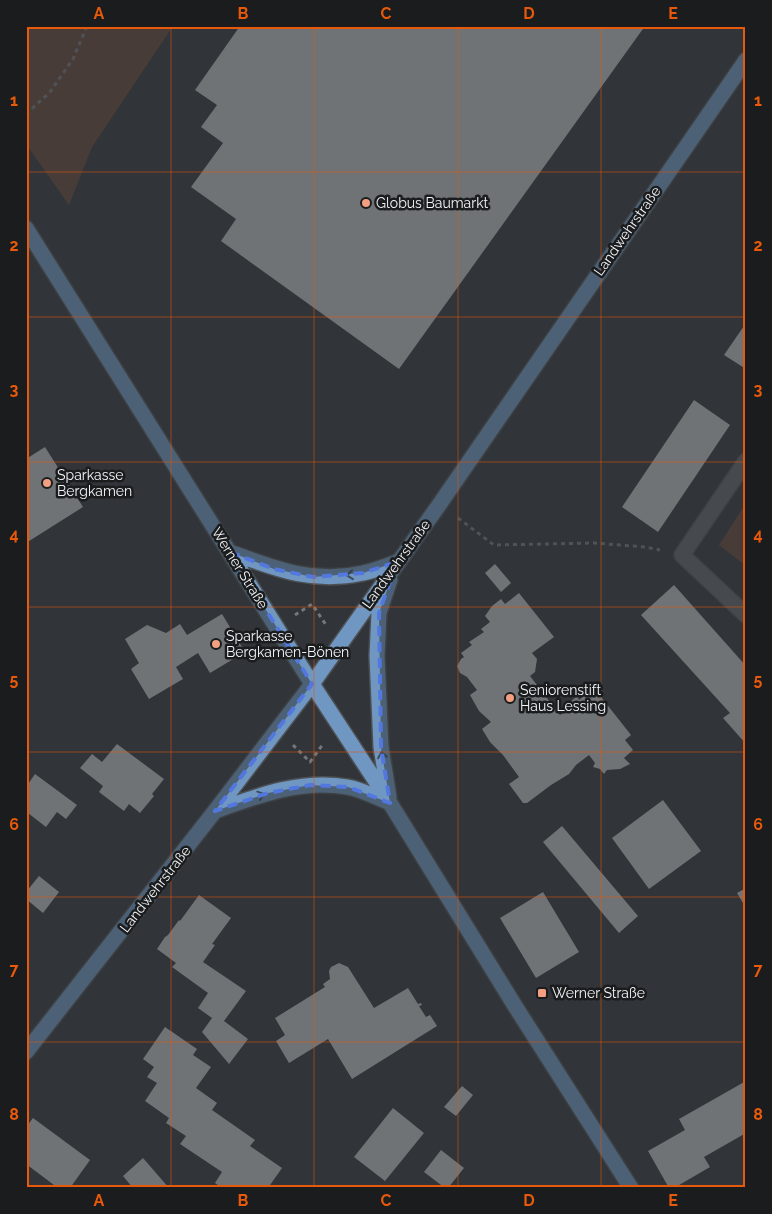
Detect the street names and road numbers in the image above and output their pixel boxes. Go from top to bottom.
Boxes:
street label: Landwehrstraße [590,183,664,279]
street label: Landwehrstraße [359,517,433,611]
street label: Werner Straße [209,524,271,612]
street label: Landwehrstraße [116,843,194,935]

